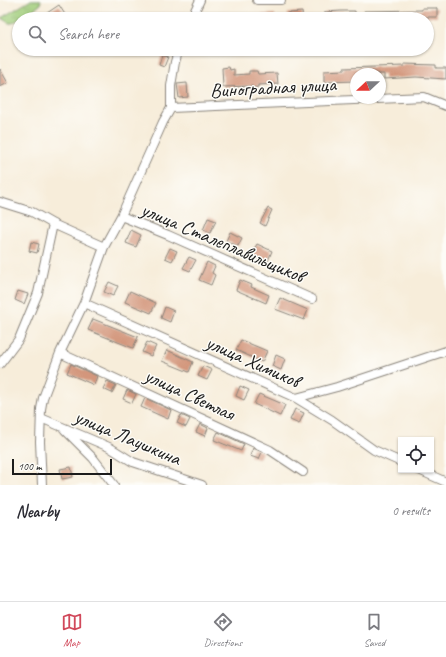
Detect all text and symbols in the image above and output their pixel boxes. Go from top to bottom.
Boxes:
search box [12,12,434,56]
icon: search [26,23,48,45]
text: Search here [58,25,119,44]
north arrow [350,68,386,104]
street label: Виноградная улица [209,72,339,103]
street label: улица Сталеплавильщиков [137,196,312,290]
street label: улица Химиков [201,329,307,395]
street label: улица Светлая [140,362,241,427]
street label: улица Лаушкина [70,403,186,472]
map controls [398,437,434,473]
button: locate [398,437,434,473]
scale bar [12,457,112,476]
text: 100 m [18,459,42,473]
text: Nearby [16,501,59,522]
text: 0 results [392,503,430,519]
tab: Map [61,611,83,649]
tab: Directions [204,611,242,649]
tab: Saved [363,611,385,649]

